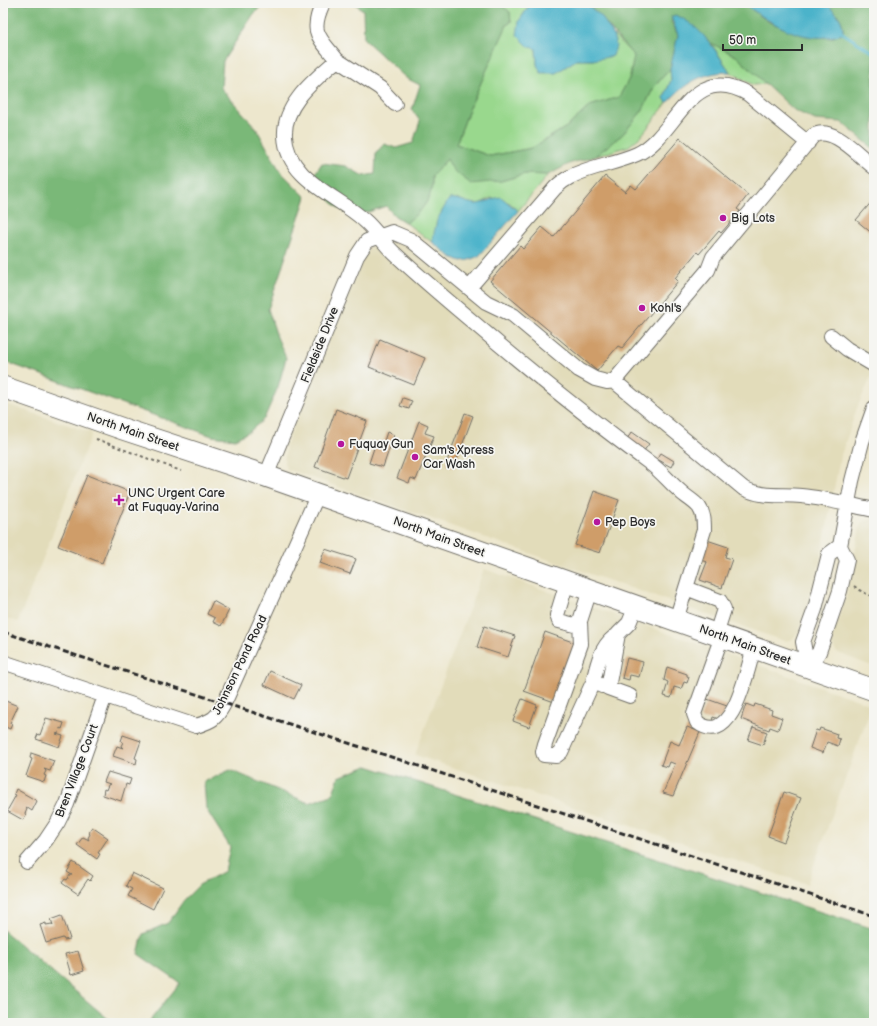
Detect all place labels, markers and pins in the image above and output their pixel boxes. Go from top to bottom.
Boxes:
place label: Big Lots [731,211,775,226]
marker: Big Lots [718,213,728,223]
place label: Kohl's [650,301,682,316]
marker: Kohl's [637,303,647,313]
place label: Fuquay Gun [349,437,414,452]
marker: Fuquay Gun [336,439,346,449]
place label: Sam's Xpress Car Wash [423,443,494,472]
marker: Sam's Xpress Car Wash [410,452,420,462]
place label: UNC Urgent Care at Fuquay-Varina [128,486,225,515]
marker: UNC Urgent Care at Fuquay-Varina [113,494,125,506]
place label: Pep Boys [605,515,656,530]
marker: Pep Boys [592,517,602,527]

